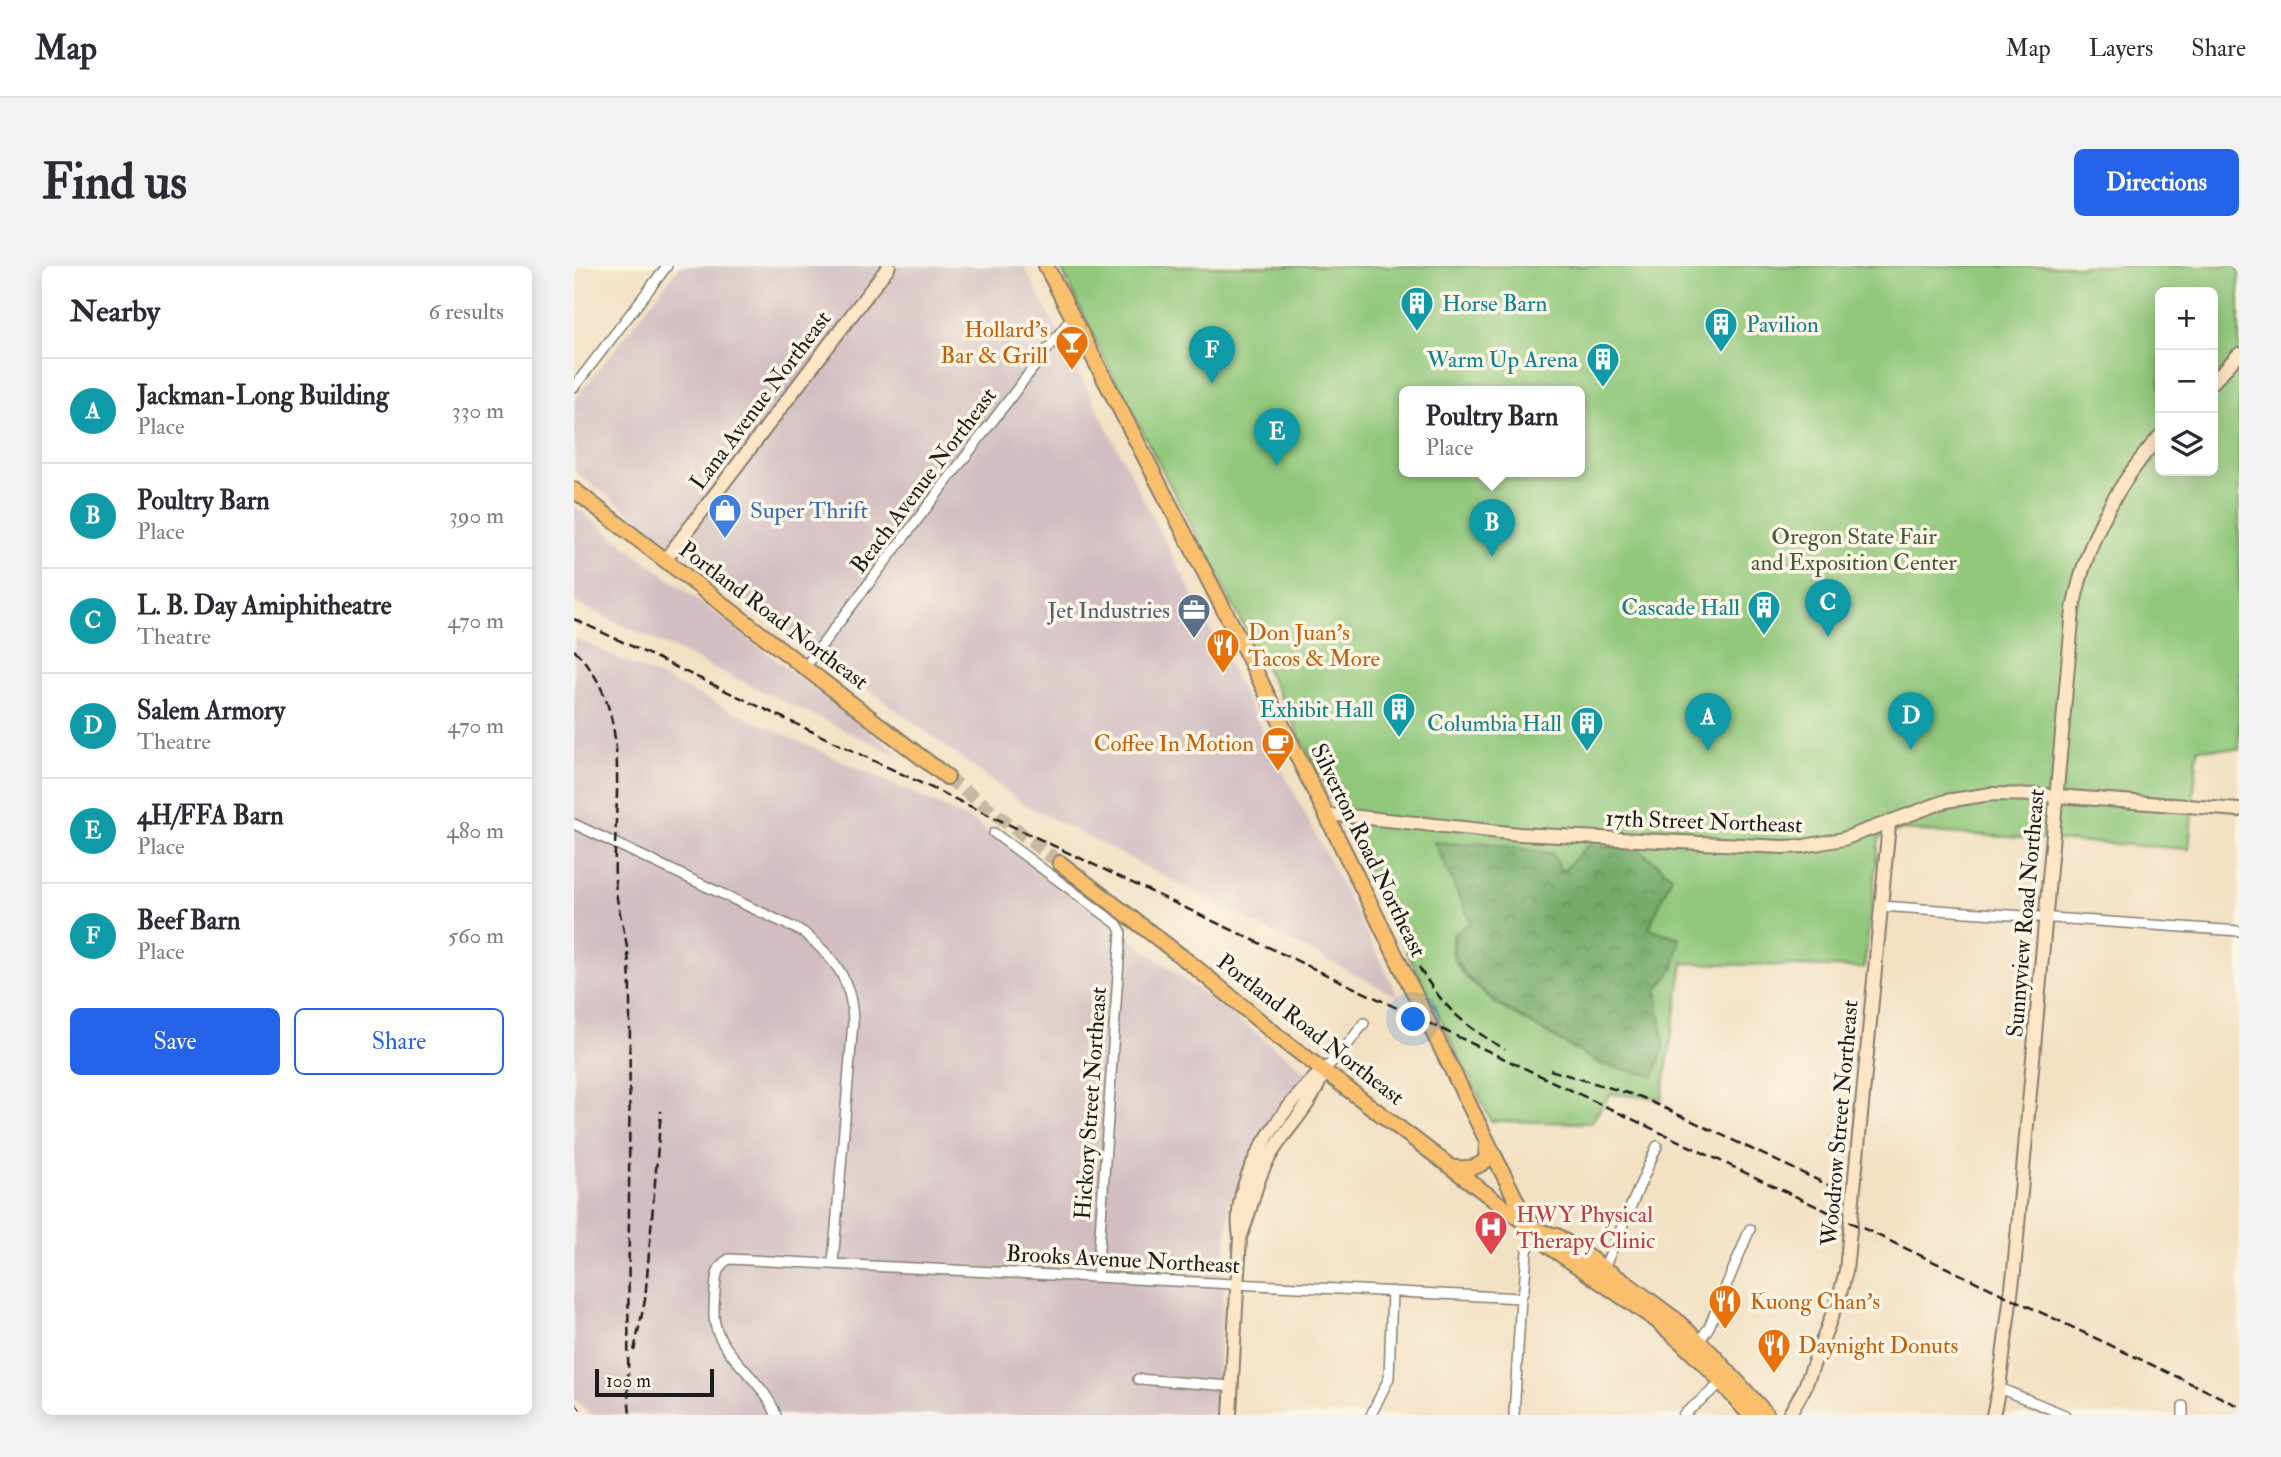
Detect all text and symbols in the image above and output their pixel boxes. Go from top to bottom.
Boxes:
text: Map [35,28,97,69]
text: Map [2006,33,2051,64]
text: Layers [2089,33,2153,64]
text: Share [2191,33,2246,64]
button: Directions [2074,149,2239,216]
text: Find us [42,152,187,213]
building icon: Horse Barn [1398,284,1436,333]
map controls [2155,287,2218,476]
button: + [2155,287,2218,350]
place label: Horse Barn [1442,289,1548,318]
text: Nearby [70,293,160,330]
text: 6 results [429,297,504,326]
street label: Lana Avenue Northeast [683,305,837,496]
building icon: Pavilion [1702,305,1740,354]
place label: Pavilion [1746,310,1819,339]
place label: Hollard's Bar & Grill [940,315,1048,370]
bar icon: Hollard's Bar & Grill [1053,323,1091,372]
pin: F [1189,326,1235,384]
building icon: Warm Up Arena [1584,340,1622,389]
place label: Warm Up Arena [1426,345,1579,375]
button: − [2155,350,2218,413]
text: Jackman-Long Building [137,380,389,412]
street label: Beach Avenue Northeast [844,382,1003,579]
popup [1399,386,1585,477]
text: A [86,396,100,425]
text: 330 m [452,396,504,425]
text: Poultry Barn [1426,401,1558,433]
pin: E [1254,408,1300,466]
text: Place [137,412,185,441]
button: layers [2155,413,2218,476]
text: Place [1426,433,1473,462]
text: Poultry Barn [137,485,270,517]
shop icon: Super Thrift [706,491,744,540]
place label: Super Thrift [750,496,868,526]
pin: B [1469,499,1515,557]
text: B [85,501,101,530]
text: 390 m [449,501,504,530]
text: Place [137,517,185,546]
park label: Oregon State Fair and Exposition Center [1751,522,1957,578]
street label: Portland Road Northeast [673,535,874,696]
pin: C [1805,579,1851,637]
building icon: Cascade Hall [1745,588,1783,637]
text: L. B. Day Amiphitheatre [137,590,392,622]
office icon: Jet Industries [1175,591,1213,640]
place label: Cascade Hall [1621,593,1740,622]
place label: Jet Industries [1046,596,1170,625]
text: C [85,606,101,635]
text: 470 m [447,606,504,635]
place label: Don Juan's Tacos & More [1248,618,1380,673]
text: Theatre [137,622,211,651]
restaurant icon: Don Juan's Tacos & More [1204,626,1242,675]
building icon: Exhibit Hall [1380,690,1418,739]
pin: D [1888,692,1934,750]
pin: A [1685,693,1731,751]
text: Salem Armory [137,695,285,727]
place label: Exhibit Hall [1260,695,1374,724]
building icon: Columbia Hall [1568,704,1606,753]
place label: Columbia Hall [1427,709,1562,738]
text: D [84,711,102,740]
text: 470 m [447,711,504,740]
cafe icon: Coffee In Motion [1259,724,1297,773]
text: Theatre [137,727,211,756]
place label: Coffee In Motion [1094,729,1254,758]
street label: Silverton Road Northeast [1304,739,1433,962]
street label: Sunnyview Road Northeast [2000,788,2051,1038]
text: 4H/FFA Barn [137,800,284,832]
street label: 17th Street Northeast [1605,804,1803,839]
text: E [85,816,101,845]
text: 480 m [446,816,504,845]
text: Place [137,832,185,861]
text: Beef Barn [137,905,241,937]
text: F [86,921,100,950]
text: 560 m [448,921,504,950]
text: Place [137,937,185,966]
street label: Portland Road Northeast [1211,947,1410,1112]
street label: Hickory Street Northeast [1068,986,1113,1220]
street label: Woodrow Street Northeast [1814,999,1865,1248]
your location [1396,1002,1430,1036]
button: Save [70,1008,280,1075]
button: Share [294,1008,504,1075]
place label: HWY Physical Therapy Clinic [1516,1200,1655,1256]
hospital icon: HWY Physical Therapy Clinic [1472,1208,1510,1257]
street label: Brooks Avenue Northeast [1005,1239,1241,1280]
restaurant icon: Kuong Chan's [1706,1282,1744,1331]
place label: Kuong Chan's [1750,1287,1880,1316]
restaurant icon: Daynight Donuts [1755,1326,1793,1375]
place label: Daynight Donuts [1798,1331,1958,1360]
scale bar [595,1366,714,1398]
text: 100 m [606,1369,651,1393]

